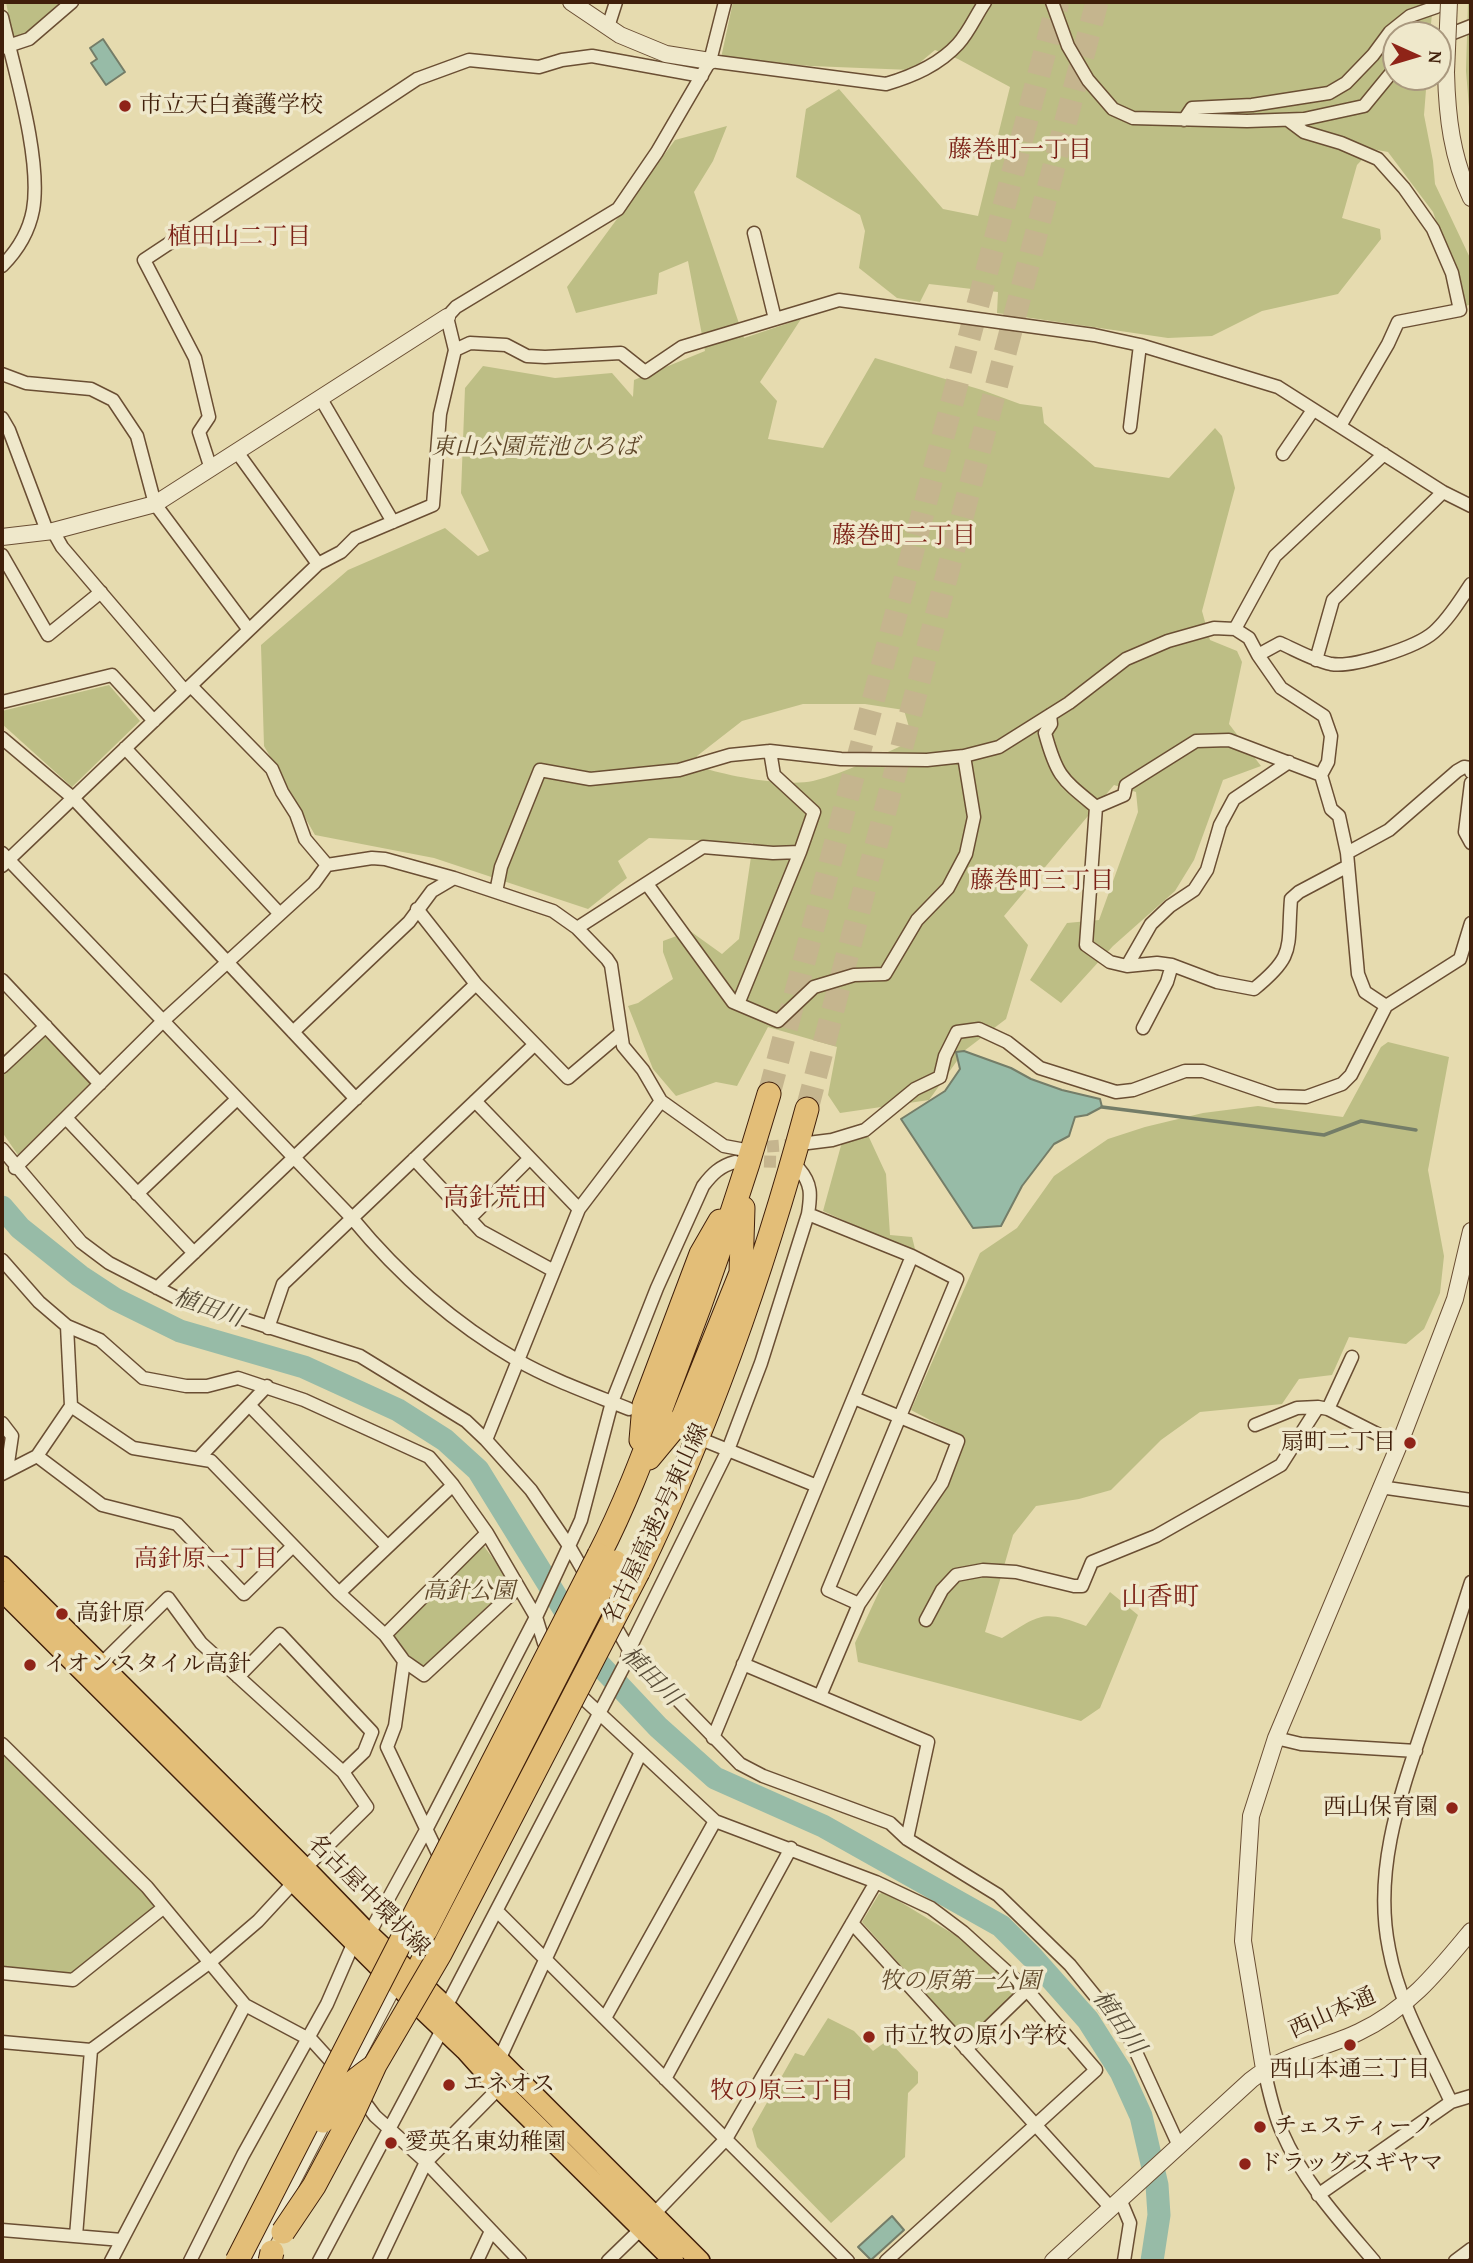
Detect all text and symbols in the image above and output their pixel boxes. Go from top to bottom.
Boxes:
north arrow [1382,21,1452,91]
text: N [1422,50,1450,65]
place label: 市立天白養護学校 [139,92,323,120]
marker: 市立天白養護学校 [117,98,133,114]
district label: 藤巻町一丁目 [948,137,1092,165]
district label: 植田山二丁目 [167,224,311,252]
park label: 東山公園荒池ひろば [432,434,638,462]
district label: 藤巻町二丁目 [832,523,976,551]
district label: 藤巻町三丁目 [970,868,1114,896]
district label: 高針荒田 [443,1183,547,1215]
water label: 植田川 [169,1284,247,1334]
street label: 名古屋高速2号東山線 [598,1419,716,1629]
place label: 扇町二丁目 [1281,1429,1396,1457]
marker: 扇町二丁目 [1402,1435,1418,1451]
district label: 高針原一丁目 [134,1546,278,1574]
park label: 高針公園 [423,1578,515,1606]
district label: 山香町 [1121,1582,1199,1614]
place label: 高針原 [76,1600,145,1628]
marker: 高針原 [54,1606,70,1622]
water label: 植田川 [614,1641,686,1713]
place label: イオンスタイル高針 [44,1651,251,1679]
marker: イオンスタイル高針 [22,1657,38,1673]
place label: 西山保育園 [1323,1794,1438,1822]
marker: 西山保育園 [1444,1800,1460,1816]
street label: 名古屋中環状線 [301,1829,435,1963]
park label: 牧の原第一公園 [880,1968,1040,1996]
street label: 西山本通 [1285,1983,1381,2045]
water label: 植田川 [1086,1985,1150,2061]
place label: 市立牧の原小学校 [883,2023,1067,2051]
marker: 市立牧の原小学校 [861,2029,877,2045]
marker: 西山本通三丁目 [1342,2037,1358,2053]
place label: 西山本通三丁目 [1270,2056,1430,2084]
place label: エネオス [463,2071,555,2099]
marker: エネオス [441,2077,457,2093]
district label: 牧の原三丁目 [710,2078,854,2106]
place label: チェスティーノ [1274,2113,1435,2141]
marker: チェスティーノ [1252,2119,1268,2135]
place label: 愛英名東幼稚園 [405,2129,566,2157]
marker: 愛英名東幼稚園 [383,2135,399,2151]
place label: ドラッグスギヤマ [1259,2150,1443,2178]
marker: ドラッグスギヤマ [1237,2156,1253,2172]

